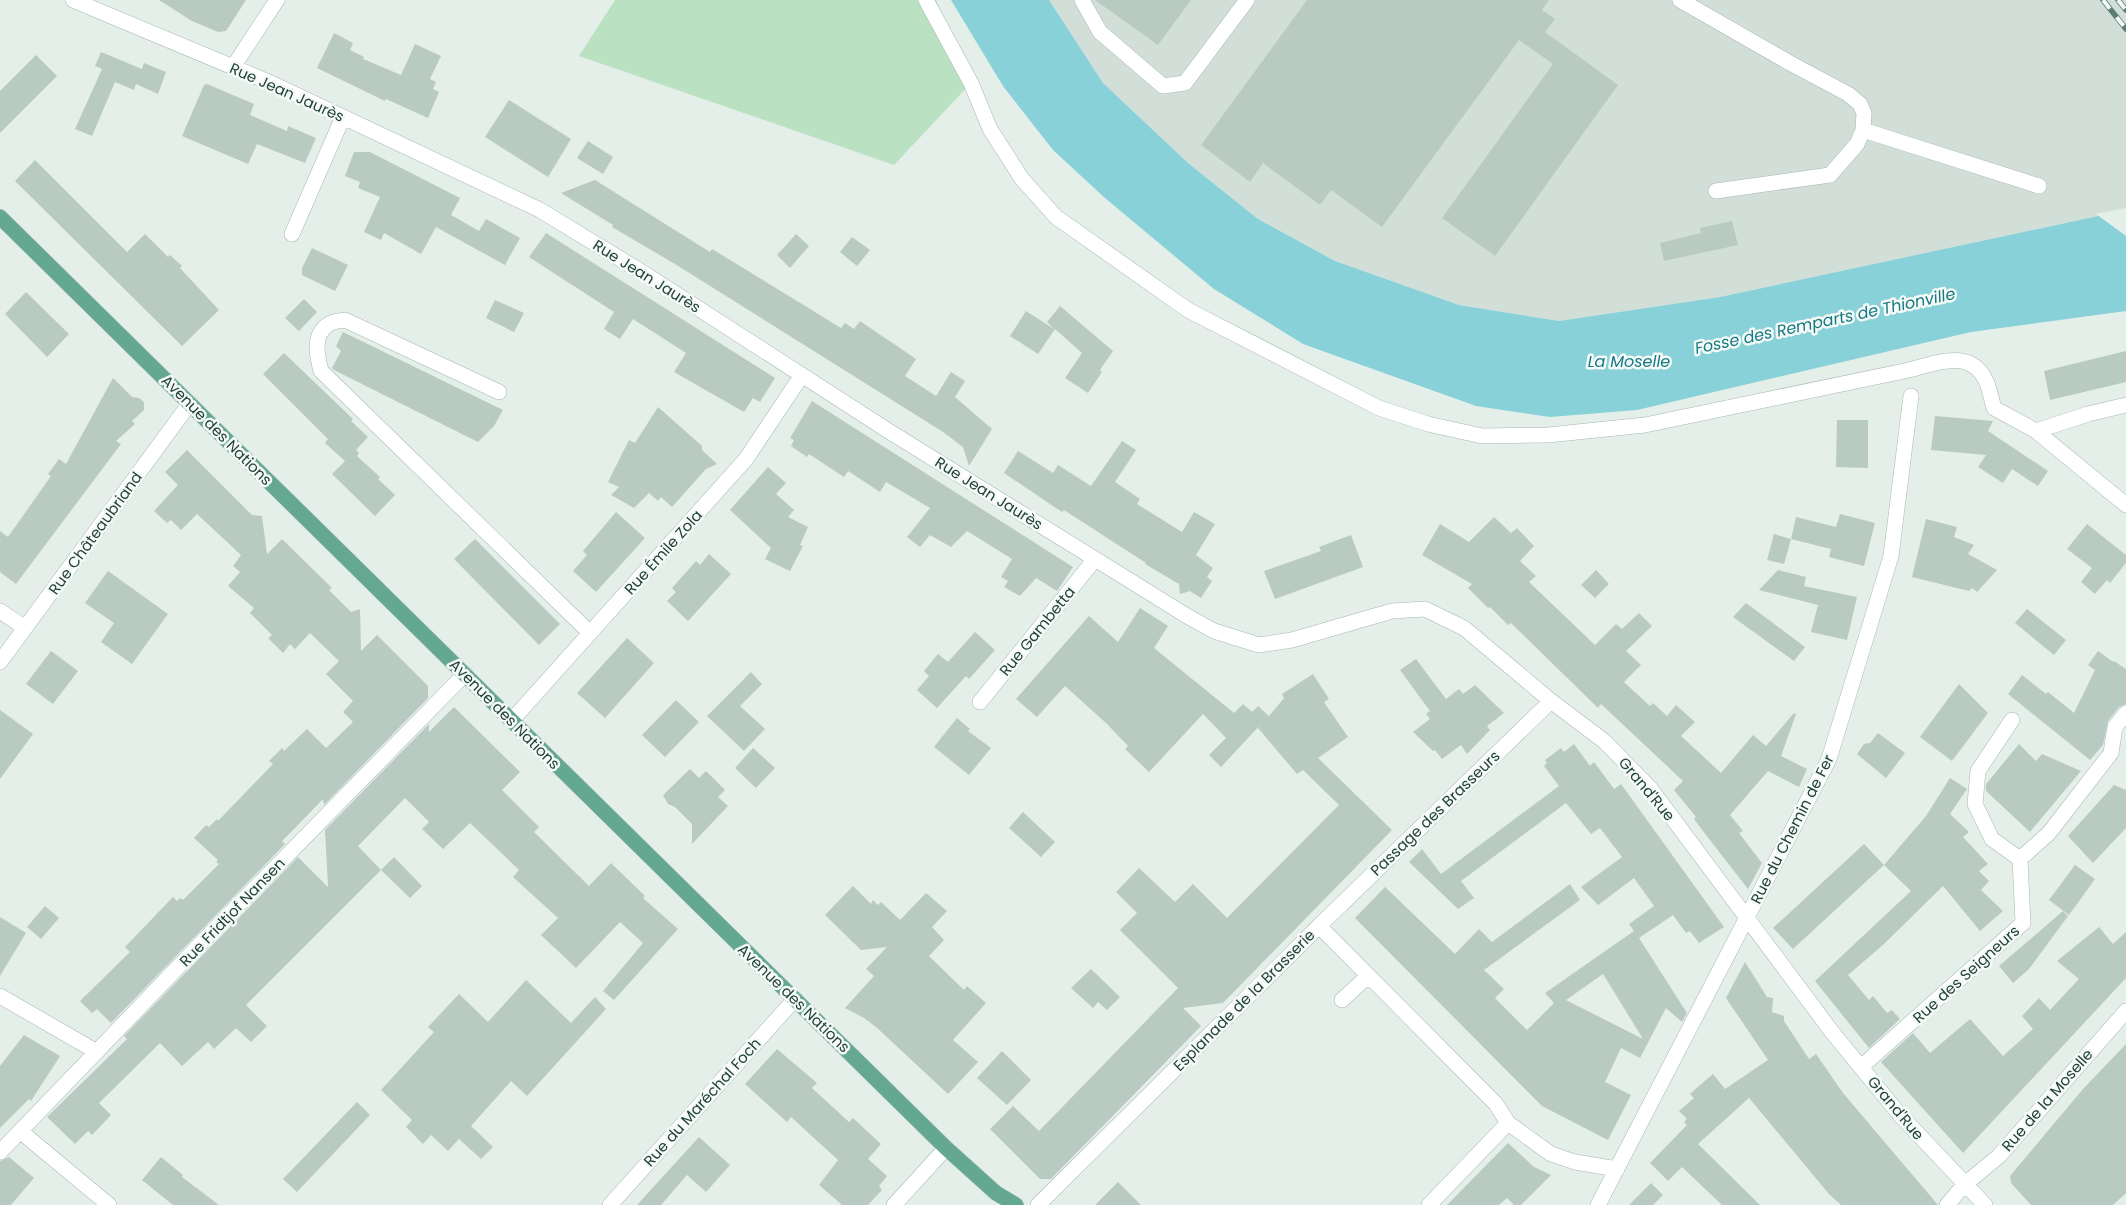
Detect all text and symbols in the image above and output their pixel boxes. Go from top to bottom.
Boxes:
street label: Rue Jean Jaurès [226,57,348,127]
street label: Rue Jean Jaurès [589,234,705,318]
water label: Fosse des Remparts de Thionville [1693,282,1957,360]
water label: La Moselle [1588,350,1670,373]
street label: Avenue des Nations [157,370,277,490]
street label: Rue Jean Jaurès [931,451,1047,535]
street label: Rue Châteaubriand [43,467,147,599]
street label: Rue Émile Zola [619,505,707,599]
street label: Rue Gambetta [994,582,1080,680]
street label: Avenue des Nations [445,654,565,774]
street label: Passage des Brasseurs [1366,745,1504,880]
street label: Rue du Chemin de Fer [1745,750,1839,907]
street label: Grand'Rue [1614,753,1680,825]
street label: Rue Fridtjof Nansen [175,853,289,971]
street label: Rue des Seigneurs [1908,920,2024,1028]
street label: Esplanade de la Brasserie [1169,925,1319,1075]
street label: Avenue des Nations [733,939,855,1057]
street label: Rue du Maréchal Foch [639,1033,765,1171]
street label: Rue de la Moselle [1997,1044,2097,1156]
street label: Grand'Rue [1863,1072,1929,1144]

